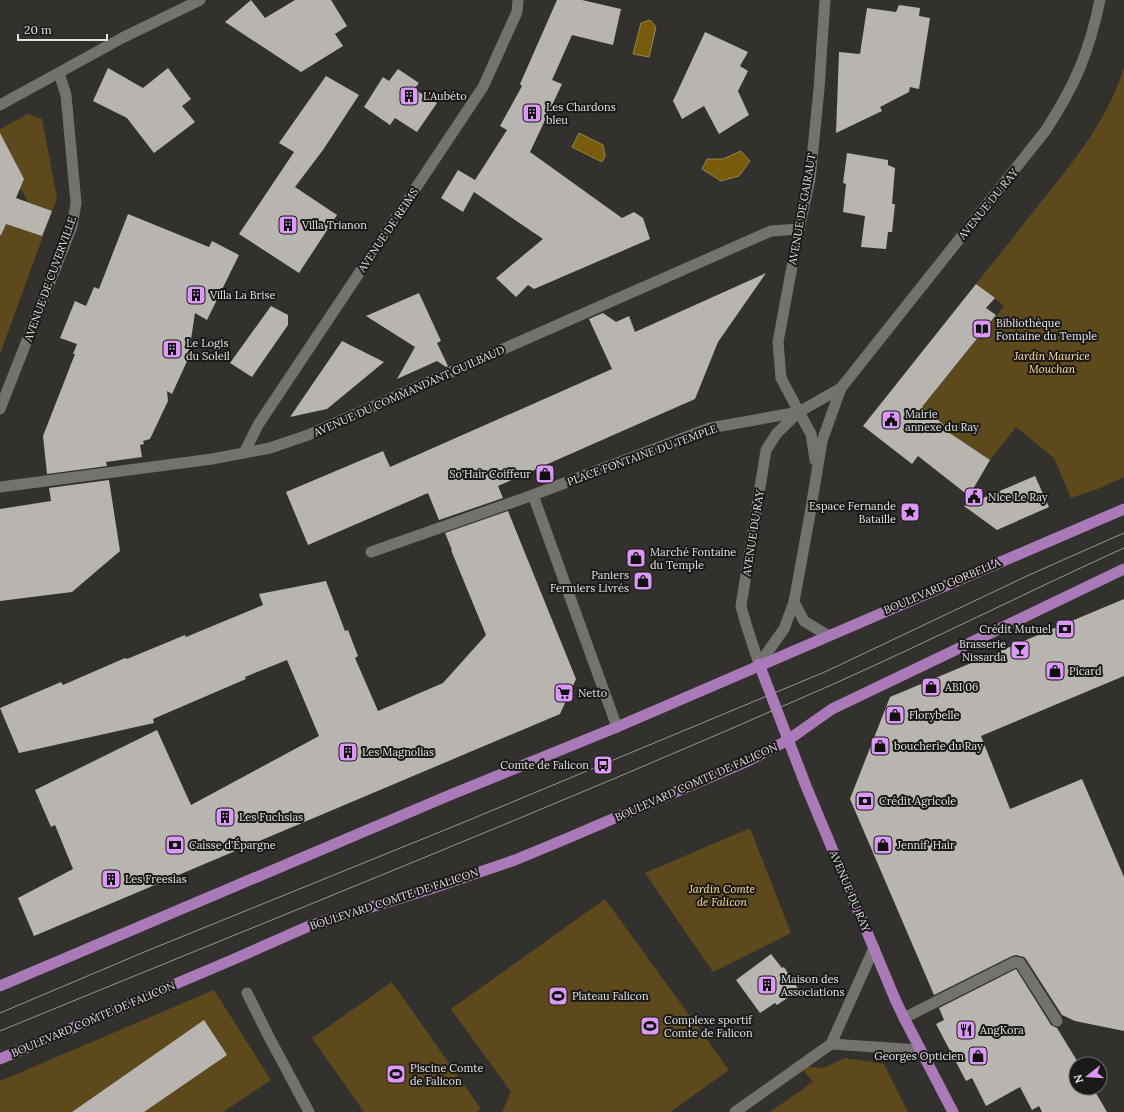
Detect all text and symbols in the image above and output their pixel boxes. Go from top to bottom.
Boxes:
scale bar [18,16,107,42]
text: 20 m [24,22,52,37]
building icon: L'Aubéto [398,85,420,107]
place label: L'Aubéto [423,89,467,103]
place label: Les Chardons bleu [546,100,616,127]
building icon: Les Chardons bleu [521,102,543,124]
street label: AVENUE DE GAIRAUT [785,152,819,267]
street label: AVENUE DU RAY [955,165,1021,243]
street label: AVENUE DE REIMS [354,185,421,276]
street label: AVENUE DE CUVERVILLE [21,214,79,344]
building icon: Villa Trianon [277,214,299,236]
place label: Villa Trianon [301,218,367,232]
building icon: Villa La Brise [185,284,207,306]
place label: Villa La Brise [209,288,276,302]
place label: Bibliothèque Fontaine du Temple [996,316,1097,343]
library icon: Bibliothèque Fontaine du Temple [971,318,993,340]
place label: Le Logis du Soleil [186,336,230,363]
building icon: Le Logis du Soleil [161,338,183,360]
street label: AVENUE DU COMMANDANT GUILBAUD [310,342,507,440]
park label: Jardin Maurice Mouchan [1013,349,1090,376]
place label: Mairie annexe du Ray [905,407,979,434]
public building icon: Mairie annexe du Ray [880,409,902,431]
street label: PLACE FONTAINE DU TEMPLE [565,421,719,489]
shop icon: So'Hair Coiffeur [534,463,556,485]
place label: So'Hair Coiffeur [449,467,531,481]
public building icon: Nice Le Ray [963,486,985,508]
street label: AVENUE DU RAY [739,488,767,578]
place label: Nice Le Ray [988,490,1048,504]
place label: Espace Fernande Bataille [809,499,896,526]
place icon: Espace Fernande Bataille [899,501,921,523]
place label: Marché Fontaine du Temple [650,545,736,572]
shop icon: Marché Fontaine du Temple [625,547,647,569]
street label: BOULEVARD GORBELLA [881,555,1004,617]
place label: Paniers Fermiers Livrés [550,568,629,595]
shop icon: Paniers Fermiers Livrés [632,570,654,592]
bank icon: Crédit Mutuel [1054,618,1076,640]
place label: Crédit Mutuel [979,622,1051,636]
place label: Brasserie Nissarda [959,637,1006,664]
bar icon: Brasserie Nissarda [1009,639,1031,661]
shop icon: Picard [1044,660,1066,682]
place label: Picard [1069,664,1102,678]
shop icon: ABI 06 [920,676,942,698]
place label: ABI 06 [944,680,978,694]
supermarket icon: Netto [553,682,575,704]
place label: Netto [578,686,607,700]
shop icon: Florybelle [884,704,906,726]
place label: Florybelle [909,708,960,722]
shop icon: boucherie du Ray [869,735,891,757]
place label: boucherie du Ray [894,739,983,753]
street label: BOULEVARD COMTE DE FALICON [612,740,780,824]
building icon: Les Magnolias [337,741,359,763]
place label: Les Magnolias [362,745,434,759]
bus stop icon: Comte de Falicon [592,754,614,776]
place label: Comte de Falicon [500,758,589,772]
bank icon: Crédit Agricole [854,790,876,812]
place label: Crédit Agricole [879,794,956,808]
building icon: Les Fuchsias [214,806,236,828]
place label: Les Fuchsias [239,810,303,824]
bank icon: Caisse d'Épargne [164,834,186,856]
shop icon: Jennif' Hair [872,834,894,856]
place label: Caisse d'Épargne [189,838,276,852]
place label: Jennif' Hair [896,838,955,852]
street label: AVENUE DU RAY [826,847,874,935]
street label: BOULEVARD COMTE DE FALICON [308,865,480,933]
building icon: Les Freesias [100,868,122,890]
place label: Les Freesias [125,872,187,886]
park label: Jardin Comte de Falicon [688,882,755,909]
place label: Maison des Associations [780,972,845,999]
building icon: Maison des Associations [756,974,778,996]
street label: BOULEVARD COMTE DE FALICON [9,978,177,1060]
sports icon: Plateau Falicon [547,985,569,1007]
place label: Plateau Falicon [572,989,649,1003]
place label: Complexe sportif Comte de Falicon [664,1013,753,1040]
sports icon: Complexe sportif Comte de Falicon [639,1015,661,1037]
restaurant icon: AngKora [955,1019,977,1041]
place label: AngKora [979,1023,1024,1037]
shop icon: Georges Opticien [967,1045,989,1067]
place label: Georges Opticien [874,1049,964,1063]
north arrow [1068,1056,1108,1096]
place label: Piscine Comte de Falicon [410,1061,483,1088]
sports icon: Piscine Comte de Falicon [385,1063,407,1085]
text: N [1070,1072,1086,1085]

